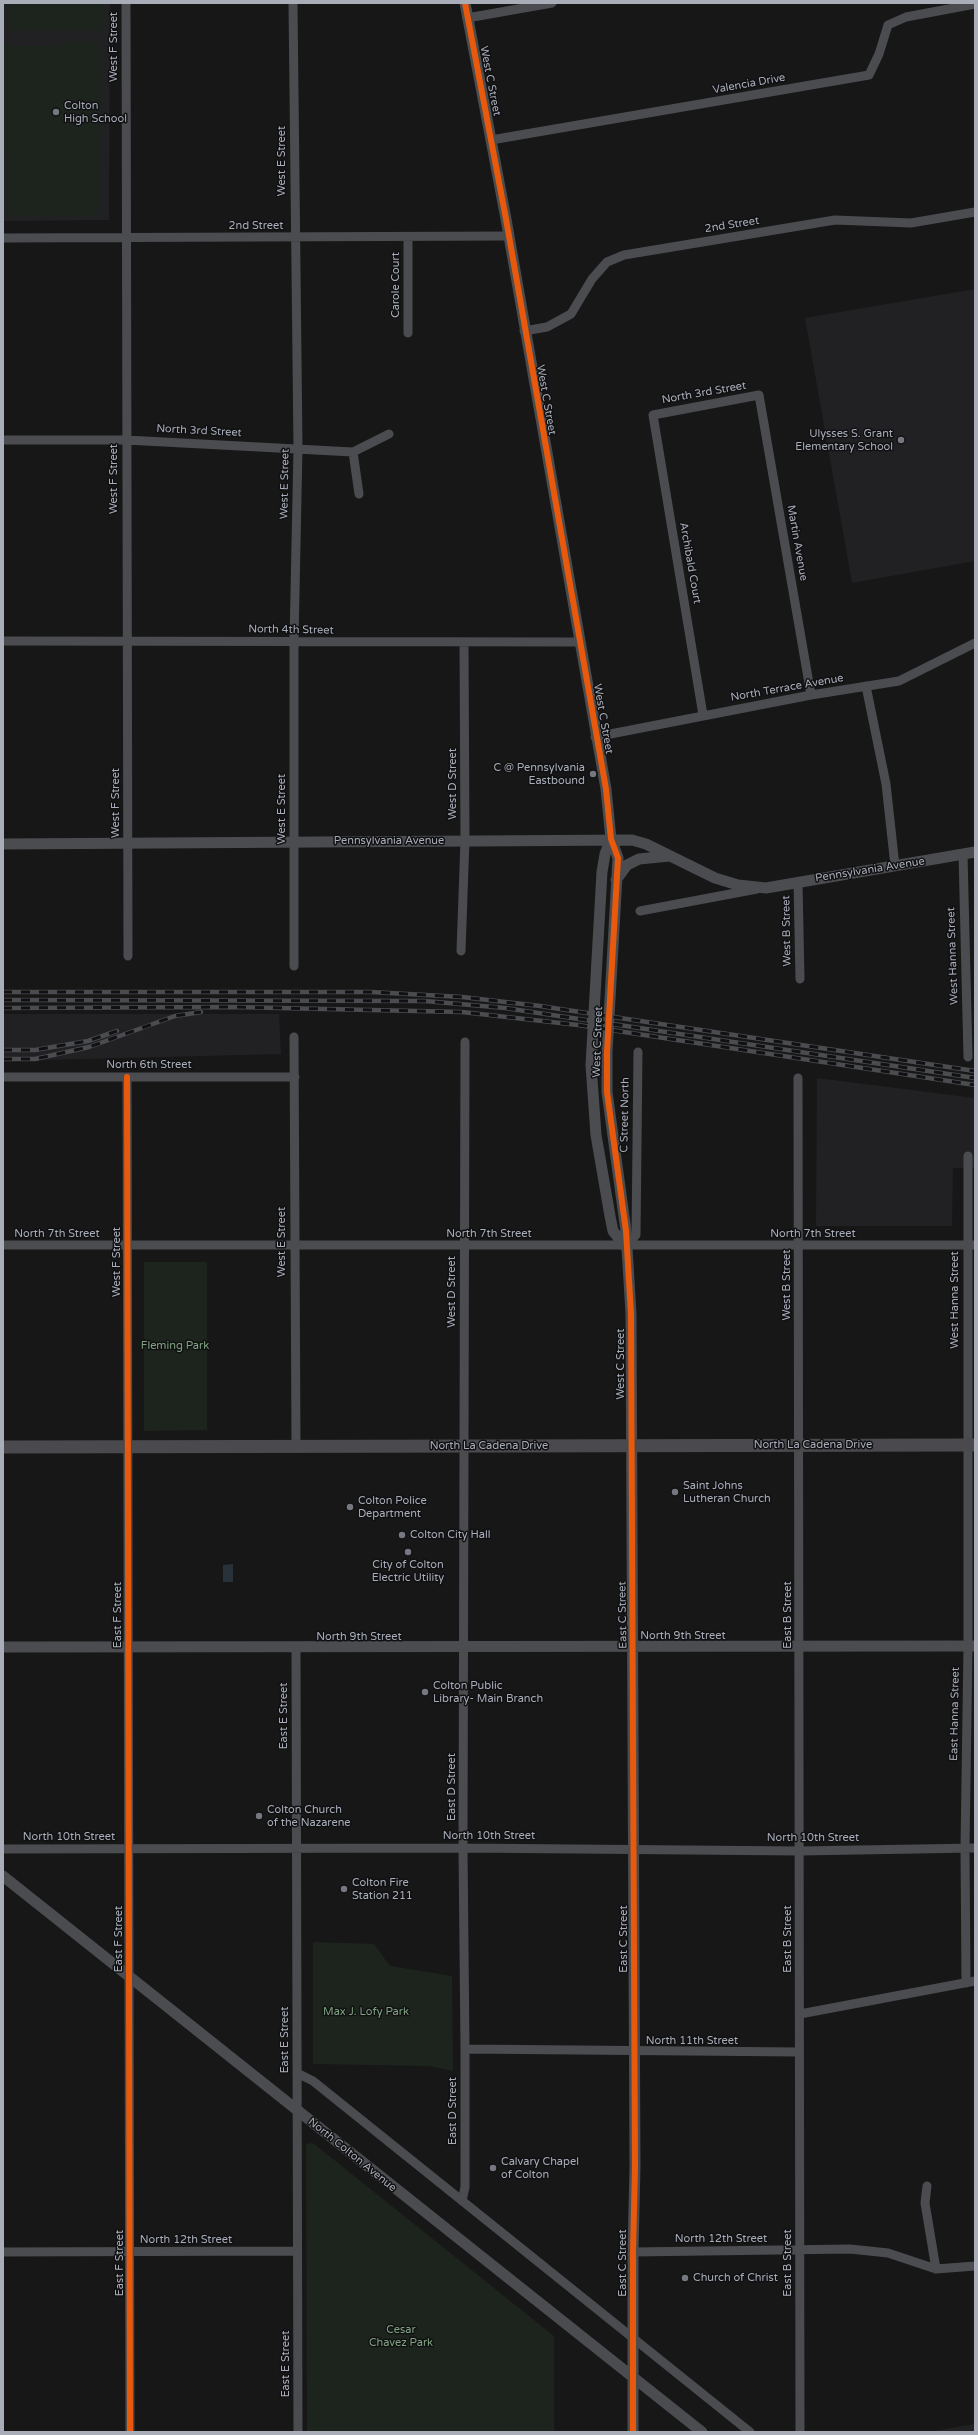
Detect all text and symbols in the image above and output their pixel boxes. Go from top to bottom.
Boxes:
street label: West F Street [107,12,121,82]
street label: West C Street [477,45,503,117]
street label: Valencia Drive [712,71,786,97]
place label: Colton High School [64,99,127,125]
marker: Colton High School [51,107,61,117]
street label: West E Street [275,126,289,196]
street label: 2nd Street [704,214,760,236]
street label: 2nd Street [229,219,283,233]
street label: Carole Court [389,252,403,318]
street label: West C Street [533,364,559,436]
street label: North 3rd Street [661,379,747,407]
street label: North 3rd Street [156,422,242,440]
place label: Ulysses S. Grant Elementary School [795,427,893,453]
marker: Ulysses S. Grant Elementary School [896,435,906,445]
street label: West F Street [107,444,121,514]
street label: West E Street [278,449,292,519]
street label: Martin Avenue [784,504,810,582]
street label: Archibald Court [676,521,704,605]
street label: North 4th Street [248,623,334,637]
street label: North Terrace Avenue [730,672,844,704]
street label: West C Street [590,683,616,755]
street label: West D Street [446,748,460,820]
place label: C @ Pennsylvania Eastbound [493,761,585,787]
street label: West F Street [109,768,123,838]
marker: C @ Pennsylvania Eastbound [588,769,598,779]
street label: West E Street [275,774,289,844]
street label: Pennsylvania Avenue [334,834,444,848]
street label: Pennsylvania Avenue [814,855,926,885]
street label: West B Street [780,895,794,967]
street label: West Hanna Street [945,907,961,1005]
street label: West C Street [590,1006,606,1078]
street label: North 6th Street [106,1058,192,1072]
street label: C Street North [618,1077,632,1153]
street label: West E Street [275,1207,289,1277]
street label: North 7th Street [14,1227,100,1241]
street label: West F Street [110,1227,124,1297]
street label: North 7th Street [446,1227,532,1241]
street label: North 7th Street [770,1227,856,1241]
street label: West B Street [780,1249,794,1321]
street label: West Hanna Street [948,1251,962,1349]
street label: West D Street [445,1256,459,1328]
street label: West C Street [614,1328,628,1400]
park label: Fleming Park [141,1339,209,1353]
street label: North La Cadena Drive [754,1438,872,1452]
street label: North La Cadena Drive [430,1439,548,1453]
place label: Saint Johns Lutheran Church [683,1479,771,1505]
marker: Saint Johns Lutheran Church [670,1487,680,1497]
place label: Colton Police Department [358,1494,427,1520]
marker: Colton Police Department [345,1502,355,1512]
place label: Colton City Hall [410,1528,491,1542]
marker: Colton City Hall [397,1530,407,1540]
marker: City of Colton Electric Utility [403,1547,413,1557]
place label: City of Colton Electric Utility [372,1558,444,1584]
street label: East C Street [616,1581,630,1649]
street label: East B Street [781,1581,795,1649]
street label: East F Street [111,1582,125,1648]
street label: North 9th Street [640,1629,726,1643]
street label: North 9th Street [316,1630,402,1644]
street label: East Hanna Street [948,1667,962,1761]
place label: Colton Public Library- Main Branch [433,1679,543,1705]
street label: East E Street [277,1683,291,1749]
marker: Colton Public Library- Main Branch [420,1687,430,1697]
street label: East D Street [445,1753,459,1821]
place label: Colton Church of the Nazarene [267,1803,351,1829]
marker: Colton Church of the Nazarene [254,1811,264,1821]
street label: North 10th Street [443,1829,535,1843]
street label: North 10th Street [23,1830,115,1844]
street label: North 10th Street [767,1831,859,1845]
place label: Colton Fire Station 211 [352,1876,413,1902]
marker: Colton Fire Station 211 [339,1884,349,1894]
street label: East C Street [617,1905,631,1973]
street label: East B Street [781,1905,795,1973]
street label: East F Street [112,1906,126,1972]
park label: Max J. Lofy Park [323,2005,409,2019]
street label: East E Street [278,2007,292,2073]
street label: North 11th Street [646,2034,738,2048]
street label: East D Street [446,2077,460,2145]
street label: North Colton Avenue [305,2115,399,2195]
place label: Calvary Chapel of Colton [501,2155,579,2181]
marker: Calvary Chapel of Colton [488,2163,498,2173]
street label: East C Street [616,2229,630,2297]
street label: East B Street [781,2229,795,2297]
street label: East F Street [113,2230,127,2296]
street label: North 12th Street [675,2232,767,2246]
street label: North 12th Street [140,2233,232,2247]
place label: Church of Christ [693,2271,778,2285]
marker: Church of Christ [680,2273,690,2283]
park label: Cesar Chavez Park [369,2323,433,2349]
street label: East E Street [279,2331,293,2397]

